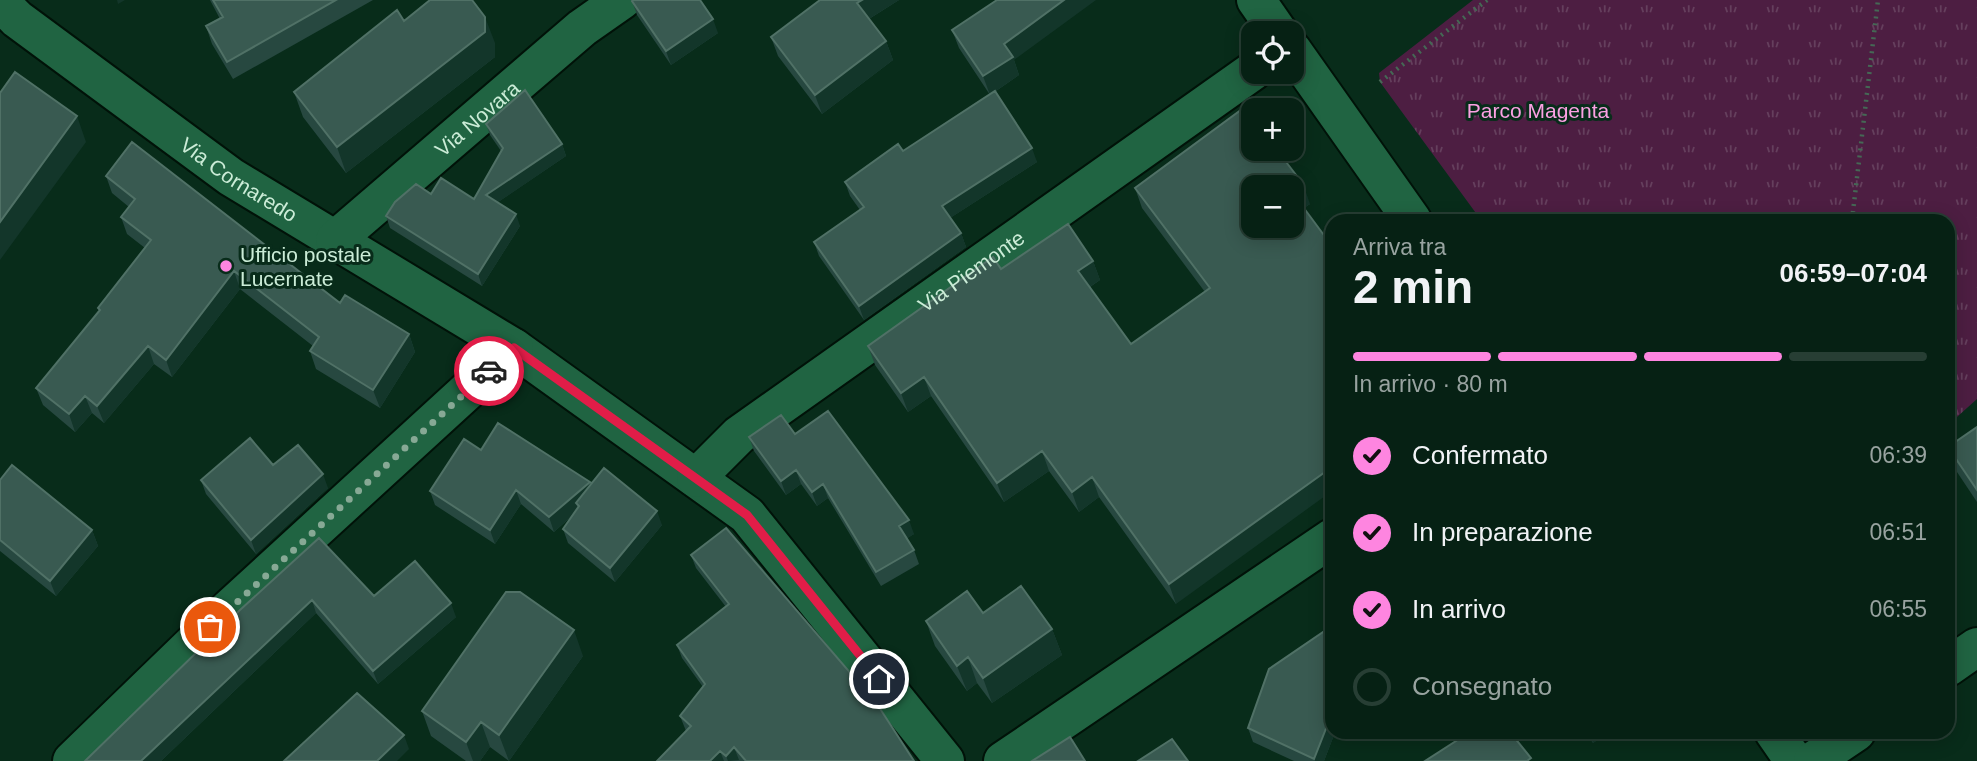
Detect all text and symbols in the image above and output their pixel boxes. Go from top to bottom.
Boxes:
map controls [1241,21,1304,238]
button: locate [1241,21,1304,84]
street label: Via Novara [430,76,524,161]
button: + [1241,98,1304,161]
park label: Parco Magenta [1467,99,1610,122]
street label: Via Cornaredo [176,132,302,226]
button: − [1241,175,1304,238]
street label: Via Piemonte [913,225,1028,316]
text: Arriva tra [1353,234,1446,260]
place label: Ufficio postale Lucernate [240,243,372,290]
marker: Ufficio postale Lucernate [218,258,234,274]
text: 06:59–07:04 [1780,258,1927,288]
text: 2 min [1353,261,1473,313]
courier [454,336,524,406]
icon: car [470,352,508,390]
text: In arrivo · 80 m [1353,371,1508,397]
icon: check [1353,437,1391,475]
text: Confermato [1412,440,1548,470]
text: 06:39 [1869,442,1927,468]
icon: check [1353,514,1391,552]
text: In preparazione [1412,517,1593,547]
text: 06:51 [1869,519,1927,545]
icon: check [1353,591,1391,629]
text: In arrivo [1412,594,1506,624]
text: 06:55 [1869,596,1927,622]
pin [180,597,240,657]
icon: bag [191,608,229,646]
pin [849,649,909,709]
icon: home [860,660,898,698]
text: Consegnato [1412,671,1552,701]

